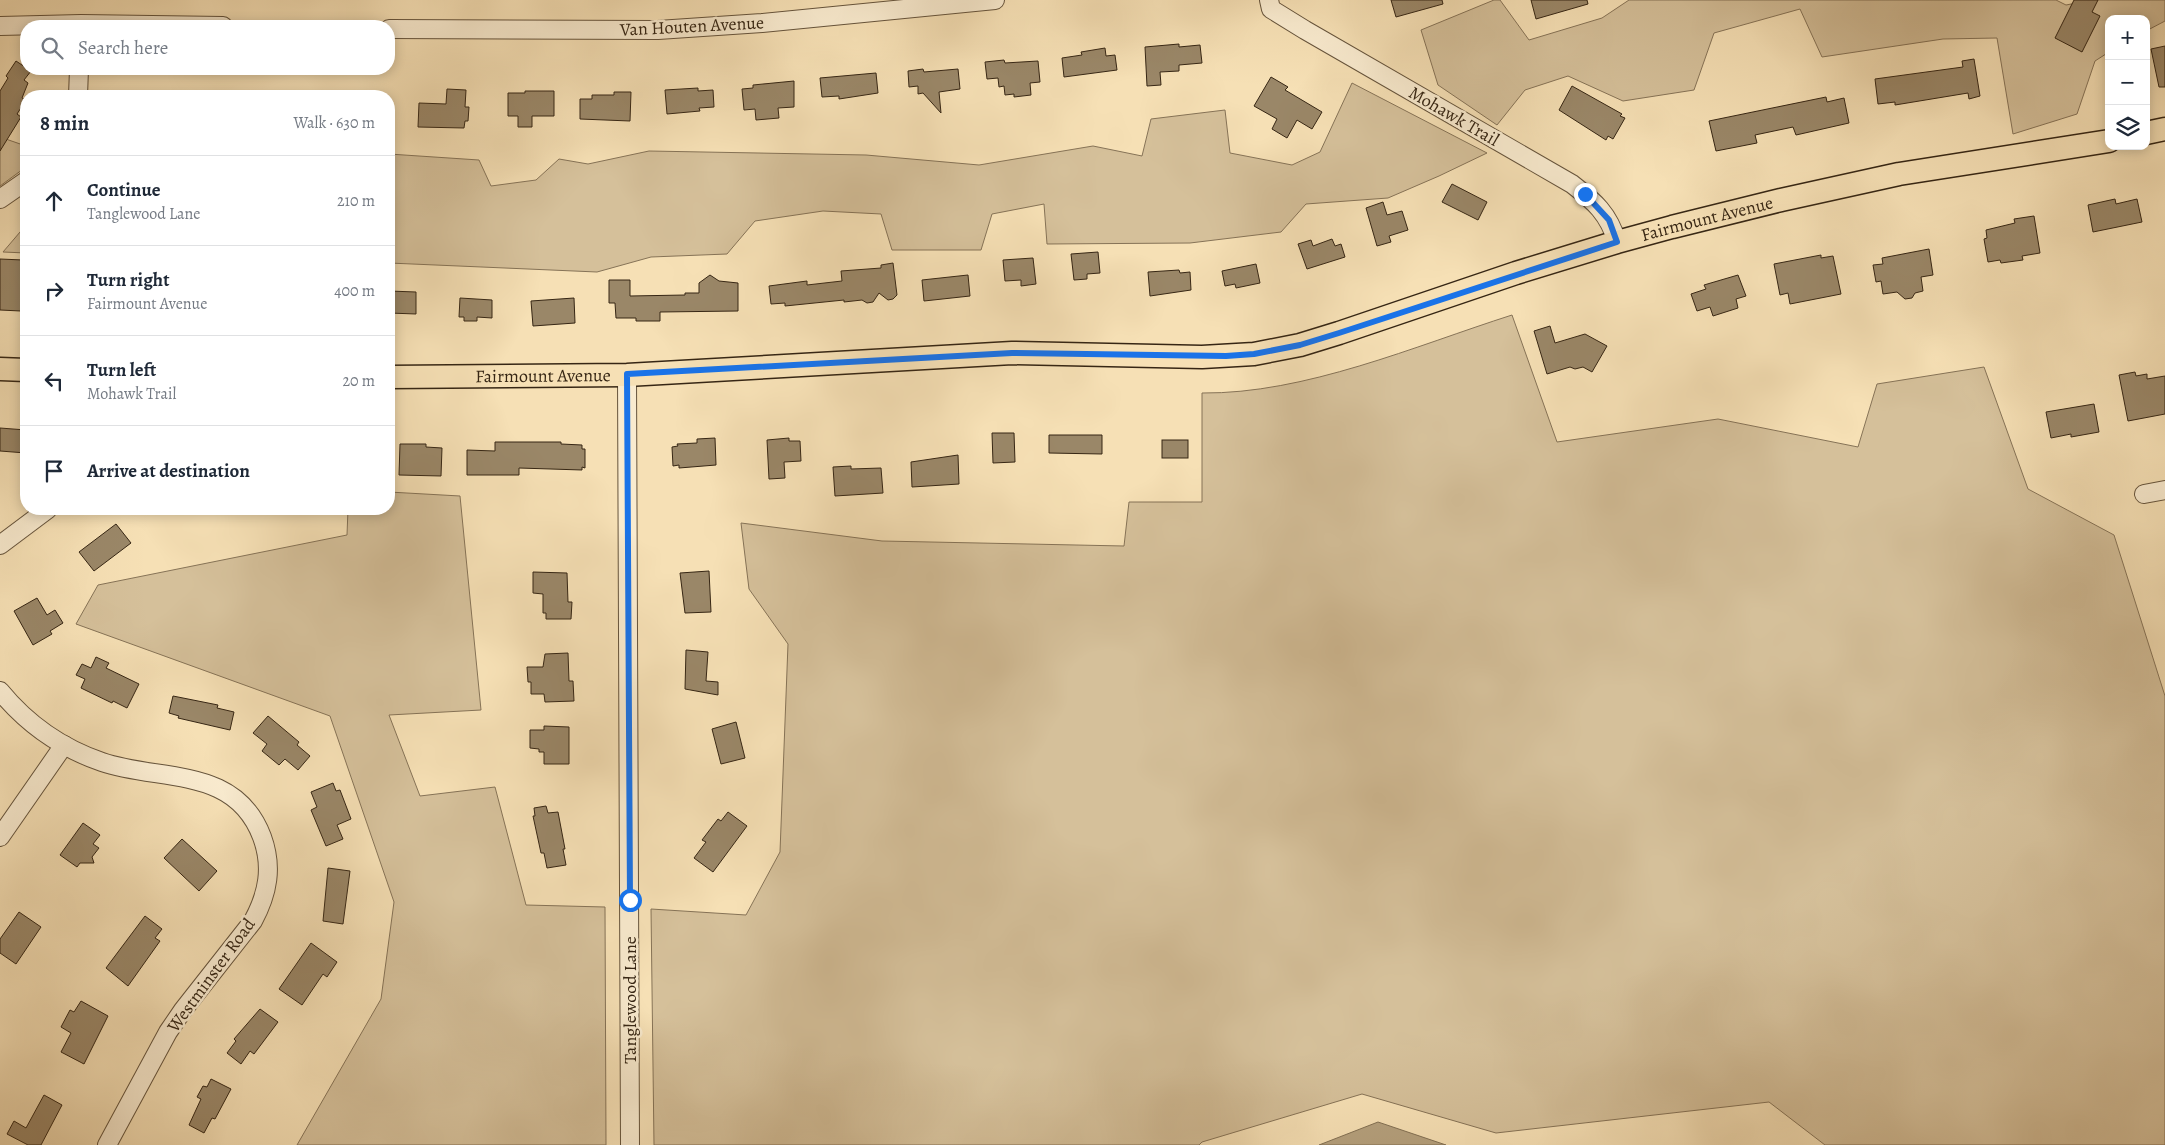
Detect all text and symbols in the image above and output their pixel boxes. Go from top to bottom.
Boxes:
street label: Van Houten Avenue [618,10,765,42]
map controls [2105,15,2150,150]
button: + [2105,15,2150,60]
search box [20,20,395,75]
icon: search [38,34,66,62]
text: Search here [78,35,168,61]
button: − [2105,60,2150,105]
street label: Mohawk Trail [1404,80,1504,152]
button: layers [2105,105,2150,150]
text: 8 min [40,109,89,137]
text: Walk · 630 m [293,112,375,134]
text: Continue [87,177,161,203]
route end [1574,183,1597,206]
icon: ahead [40,187,68,215]
text: 210 m [337,190,375,212]
street label: Fairmount Avenue [1638,190,1776,247]
text: Tanglewood Lane [87,203,200,225]
text: Turn right [87,267,169,293]
icon: right [40,277,68,305]
text: 400 m [334,280,375,302]
text: Fairmount Avenue [87,293,207,315]
text: Turn left [87,357,156,383]
street label: Fairmount Avenue [475,363,611,388]
icon: left [40,367,68,395]
text: 20 m [342,370,375,392]
text: Mohawk Trail [87,383,176,405]
icon: arrive [40,457,68,485]
text: Arrive at destination [87,458,250,484]
route start [619,889,642,912]
street label: Westminster Road [161,913,261,1038]
street label: Tanglewood Lane [618,936,642,1064]

